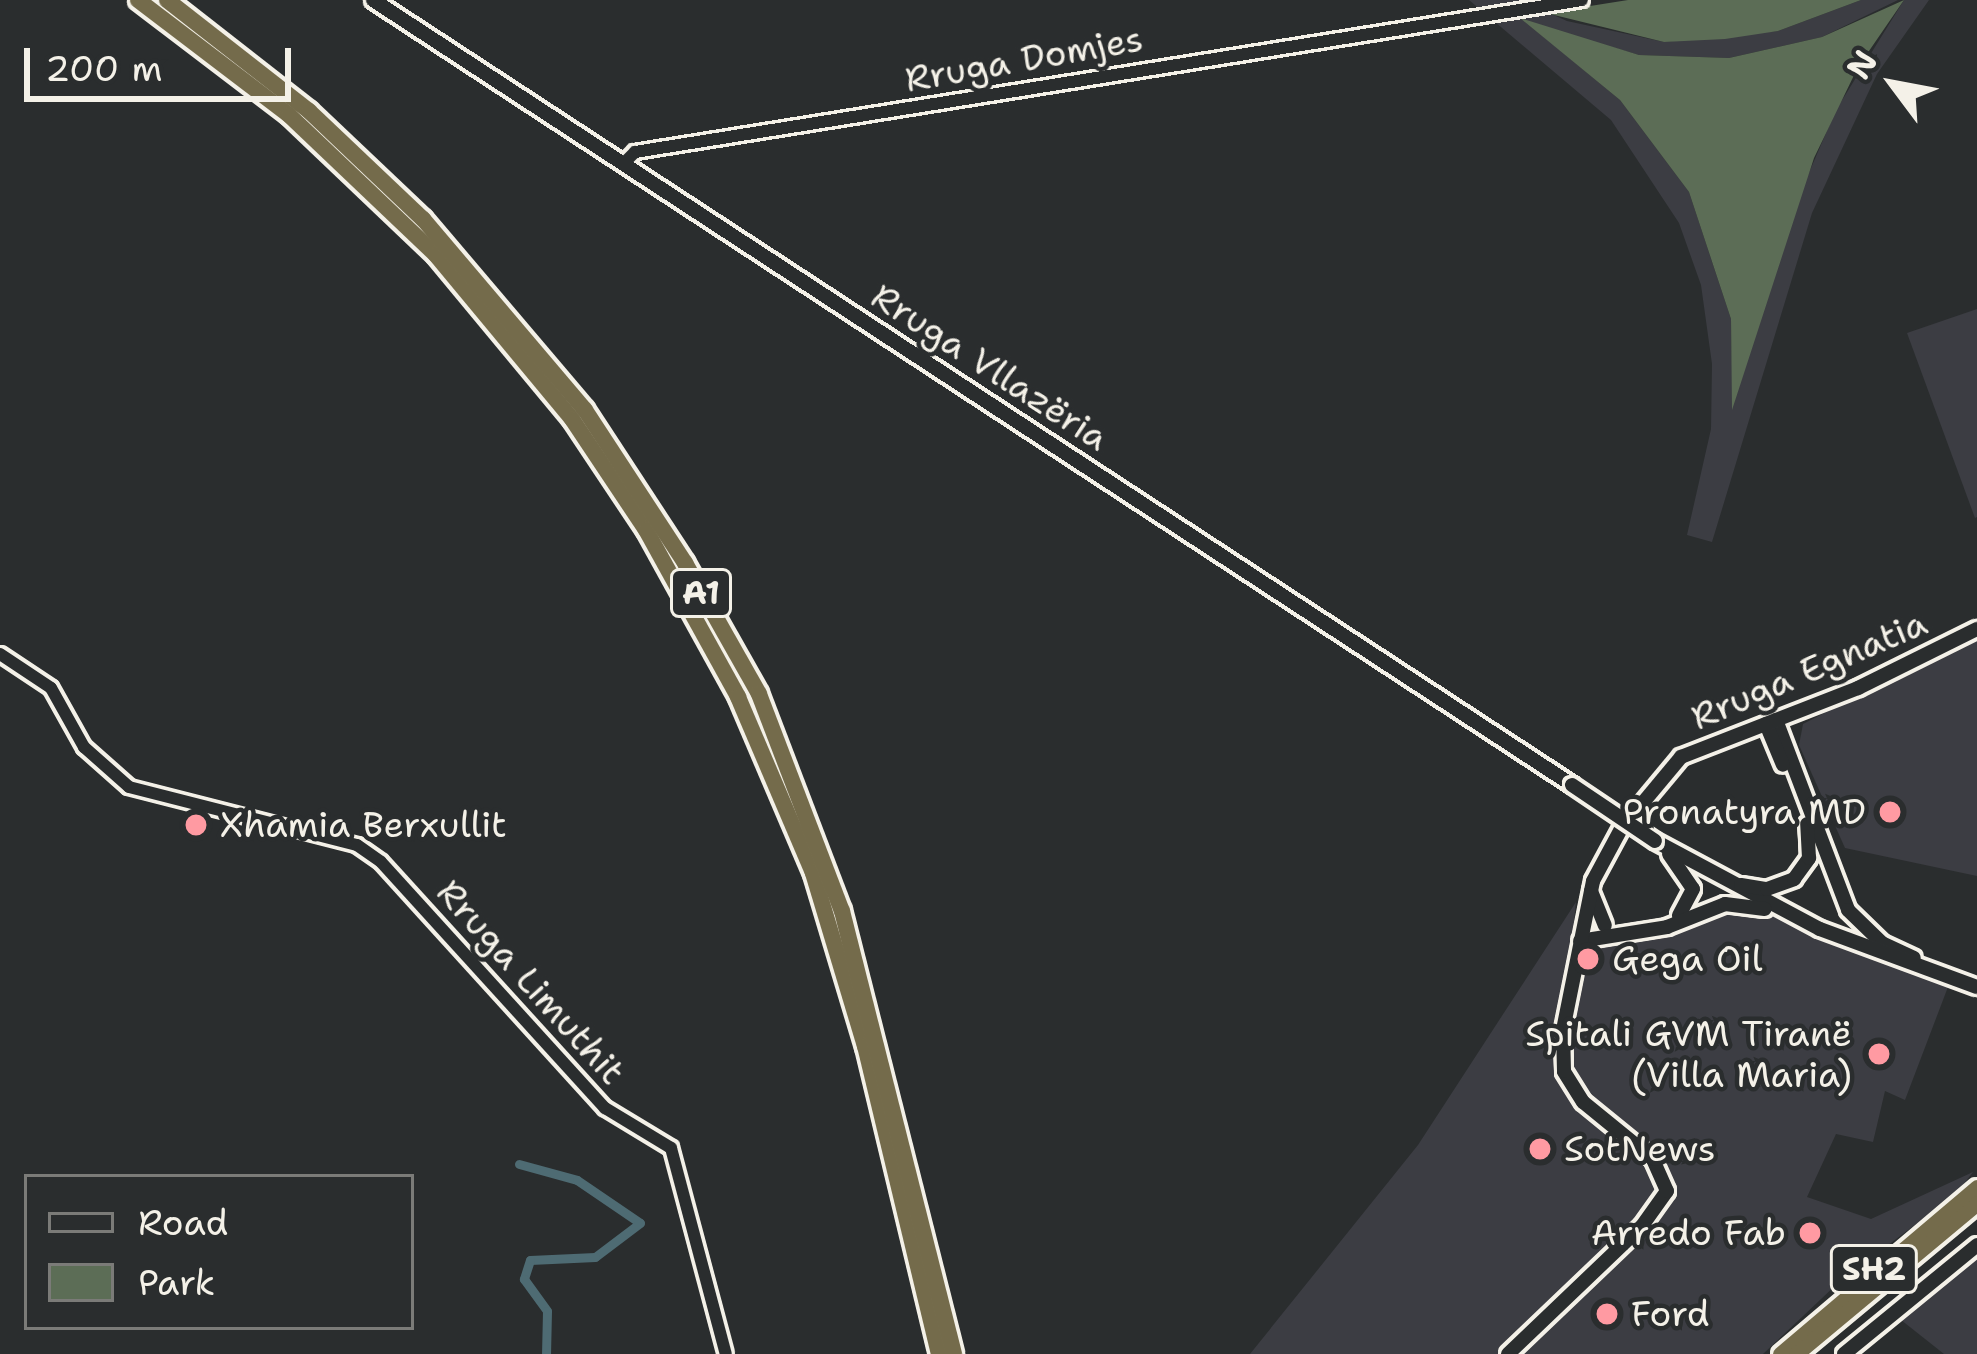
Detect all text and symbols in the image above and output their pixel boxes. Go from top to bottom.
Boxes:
street label: Rruga Domjes [902,17,1146,101]
scale bar [30,24,297,98]
north arrow [1833,24,1953,144]
text: N [1836,42,1888,88]
text: 200 m [45,44,162,93]
street label: Rruga Vllazëria [863,274,1117,460]
road number: A1 [668,566,734,620]
street label: Rruga Egnatia [1685,601,1933,739]
place label: Pronatyra MD [1622,790,1866,834]
marker: Pronatyra MD [1877,799,1903,825]
place label: Xhamia Berxullit [220,803,507,847]
marker: Xhamia Berxullit [183,812,209,838]
street label: Rruga Limuthit [428,871,634,1093]
place label: Gega Oil [1612,937,1762,981]
marker: Gega Oil [1575,946,1601,972]
place label: Spitali GVM Tiranë (Villa Maria) [1525,1011,1852,1096]
marker: Spitali GVM Tiranë (Villa Maria) [1863,1038,1895,1070]
place label: SotNews [1564,1127,1716,1171]
marker: SotNews [1527,1136,1553,1162]
legend [24,1174,414,1330]
text: Road [138,1198,228,1247]
place label: Arredo Fab [1591,1211,1786,1255]
marker: Arredo Fab [1797,1220,1823,1246]
road number: SH2 [1829,1242,1919,1296]
text: Park [138,1258,215,1307]
place label: Ford [1631,1292,1709,1336]
marker: Ford [1594,1301,1620,1327]

